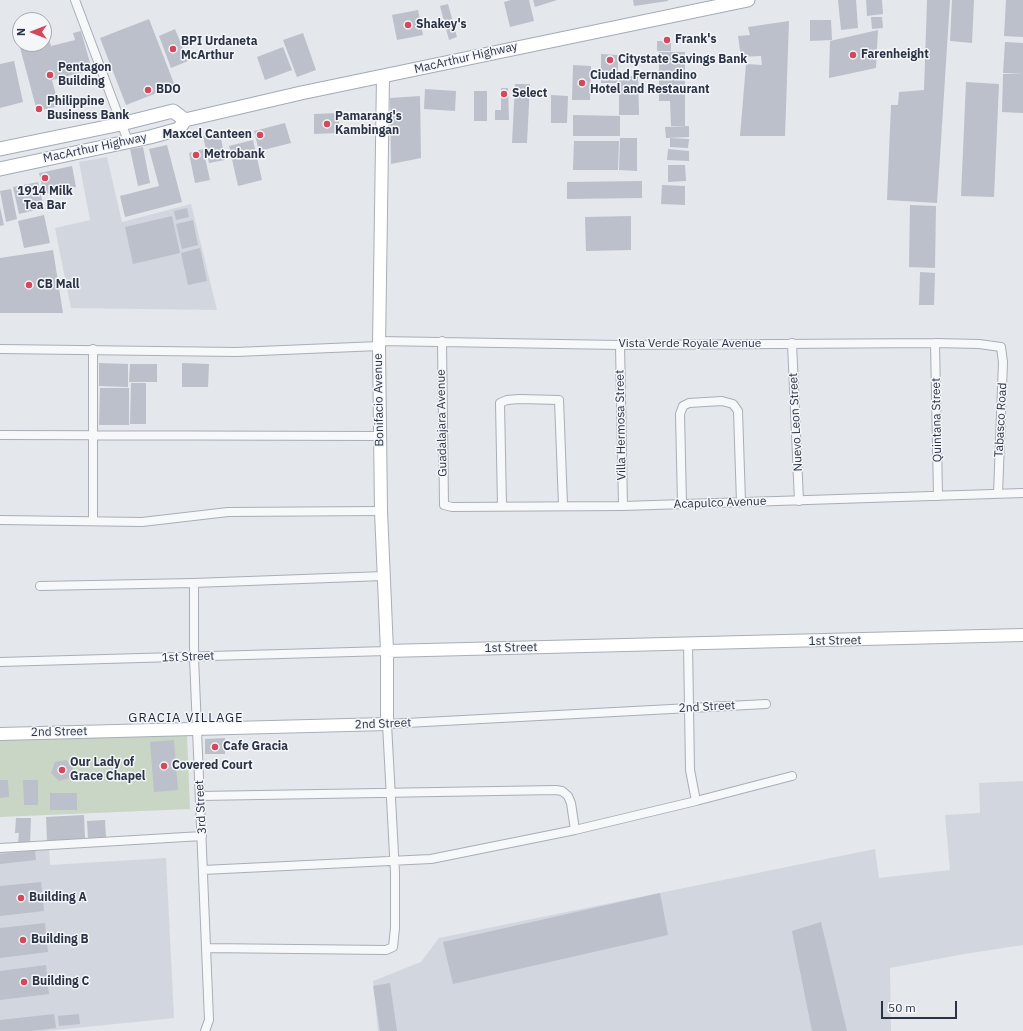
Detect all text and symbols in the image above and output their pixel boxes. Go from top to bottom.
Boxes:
north arrow [12,12,52,52]
place label: Shakey's [416,18,467,32]
marker: Shakey's [403,20,413,30]
text: N [14,28,28,36]
place label: Frank's [675,33,717,47]
place label: BPI Urdaneta McArthur [181,35,257,63]
marker: Frank's [662,35,672,45]
street label: MacArthur Highway [413,39,519,77]
marker: BPI Urdaneta McArthur [168,44,178,54]
place label: Farenheight [861,48,929,62]
marker: Farenheight [848,50,858,60]
place label: Citystate Savings Bank [618,53,747,67]
marker: Citystate Savings Bank [605,55,615,65]
place label: Pentagon Building [58,61,111,89]
place label: Ciudad Fernandino Hotel and Restaurant [590,69,710,97]
marker: Pentagon Building [45,70,55,80]
marker: Ciudad Fernandino Hotel and Restaurant [577,78,587,88]
place label: BDO [156,83,181,97]
marker: BDO [143,85,153,95]
place label: Select [512,87,547,101]
marker: Select [499,89,509,99]
place label: Philippine Business Bank [47,95,129,123]
marker: Philippine Business Bank [34,104,44,114]
place label: Pamarang's Kambingan [335,110,402,138]
marker: Pamarang's Kambingan [322,119,332,129]
place label: Maxcel Canteen [162,128,252,142]
street label: MacArthur Highway [42,130,148,166]
marker: Maxcel Canteen [255,130,265,140]
place label: Metrobank [204,148,265,162]
marker: Metrobank [191,150,201,160]
marker: 1914 Milk Tea Bar [40,173,50,183]
place label: 1914 Milk Tea Bar [17,185,73,213]
place label: CB Mall [37,278,79,292]
marker: CB Mall [24,280,34,290]
street label: Vista Verde Royale Avenue [619,337,761,351]
street label: Bonifacio Avenue [371,353,387,447]
street label: Guadalajara Avenue [434,369,450,477]
street label: Villa Hermosa Street [613,370,629,480]
street label: Nuevo Leon Street [786,372,806,472]
street label: Quintana Street [929,378,945,462]
street label: Tabasco Road [992,382,1010,458]
street label: Acapulco Avenue [673,494,767,512]
street label: 1st Street [808,633,862,649]
street label: 1st Street [484,640,538,656]
street label: 1st Street [161,649,215,665]
street label: 2nd Street [678,698,736,716]
district label: GRACIA VILLAGE [128,710,244,726]
street label: 2nd Street [354,716,412,732]
street label: 2nd Street [31,724,87,740]
place label: Cafe Gracia [223,740,288,754]
marker: Cafe Gracia [210,742,220,752]
place label: Our Lady of Grace Chapel [70,756,145,784]
place label: Covered Court [172,759,252,773]
marker: Covered Court [159,761,169,771]
marker: Our Lady of Grace Chapel [57,765,67,775]
street label: 3rd Street [192,780,210,834]
place label: Building A [29,891,87,905]
marker: Building A [16,893,26,903]
place label: Building B [31,933,89,947]
marker: Building B [18,935,28,945]
place label: Building C [32,975,89,989]
marker: Building C [19,977,29,987]
scale bar [883,993,959,1019]
text: 50 m [888,1000,916,1015]

